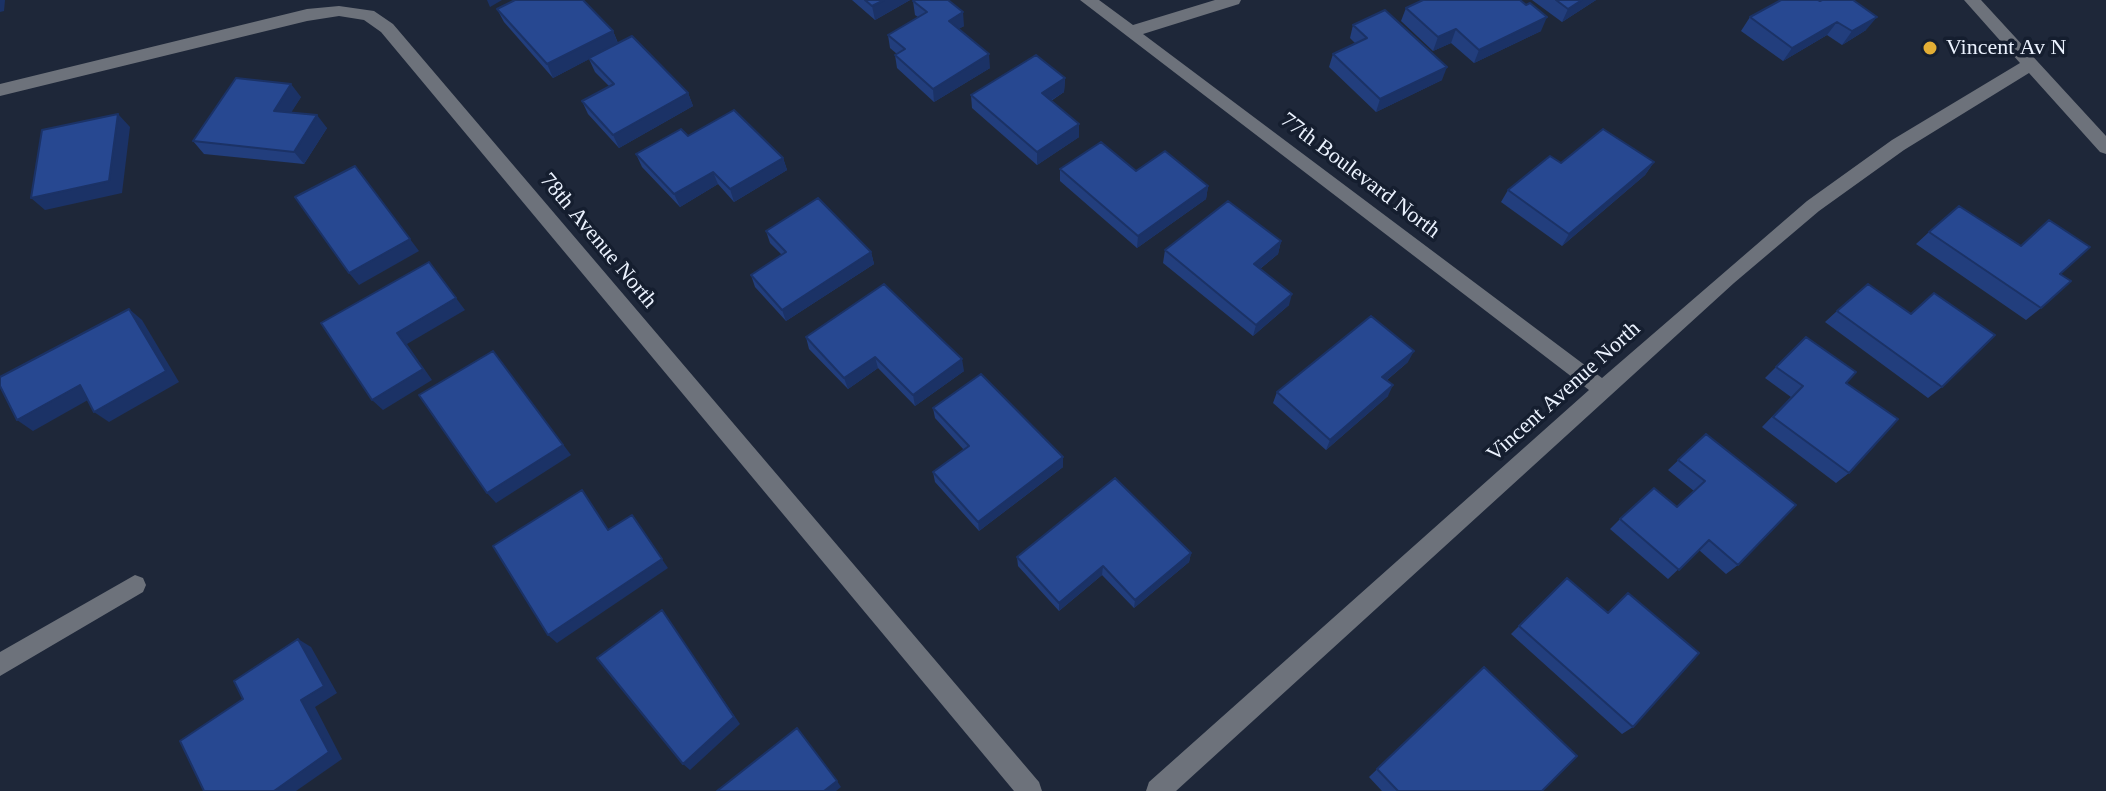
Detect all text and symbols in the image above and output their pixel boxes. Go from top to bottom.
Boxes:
place label: Vincent Av N [1946,35,2066,61]
marker: Vincent Av N [1921,39,1939,57]
street label: 77th Boulevard North [1275,107,1445,245]
street label: 78th Avenue North [534,168,662,314]
street label: Vincent Avenue North [1482,316,1646,468]

